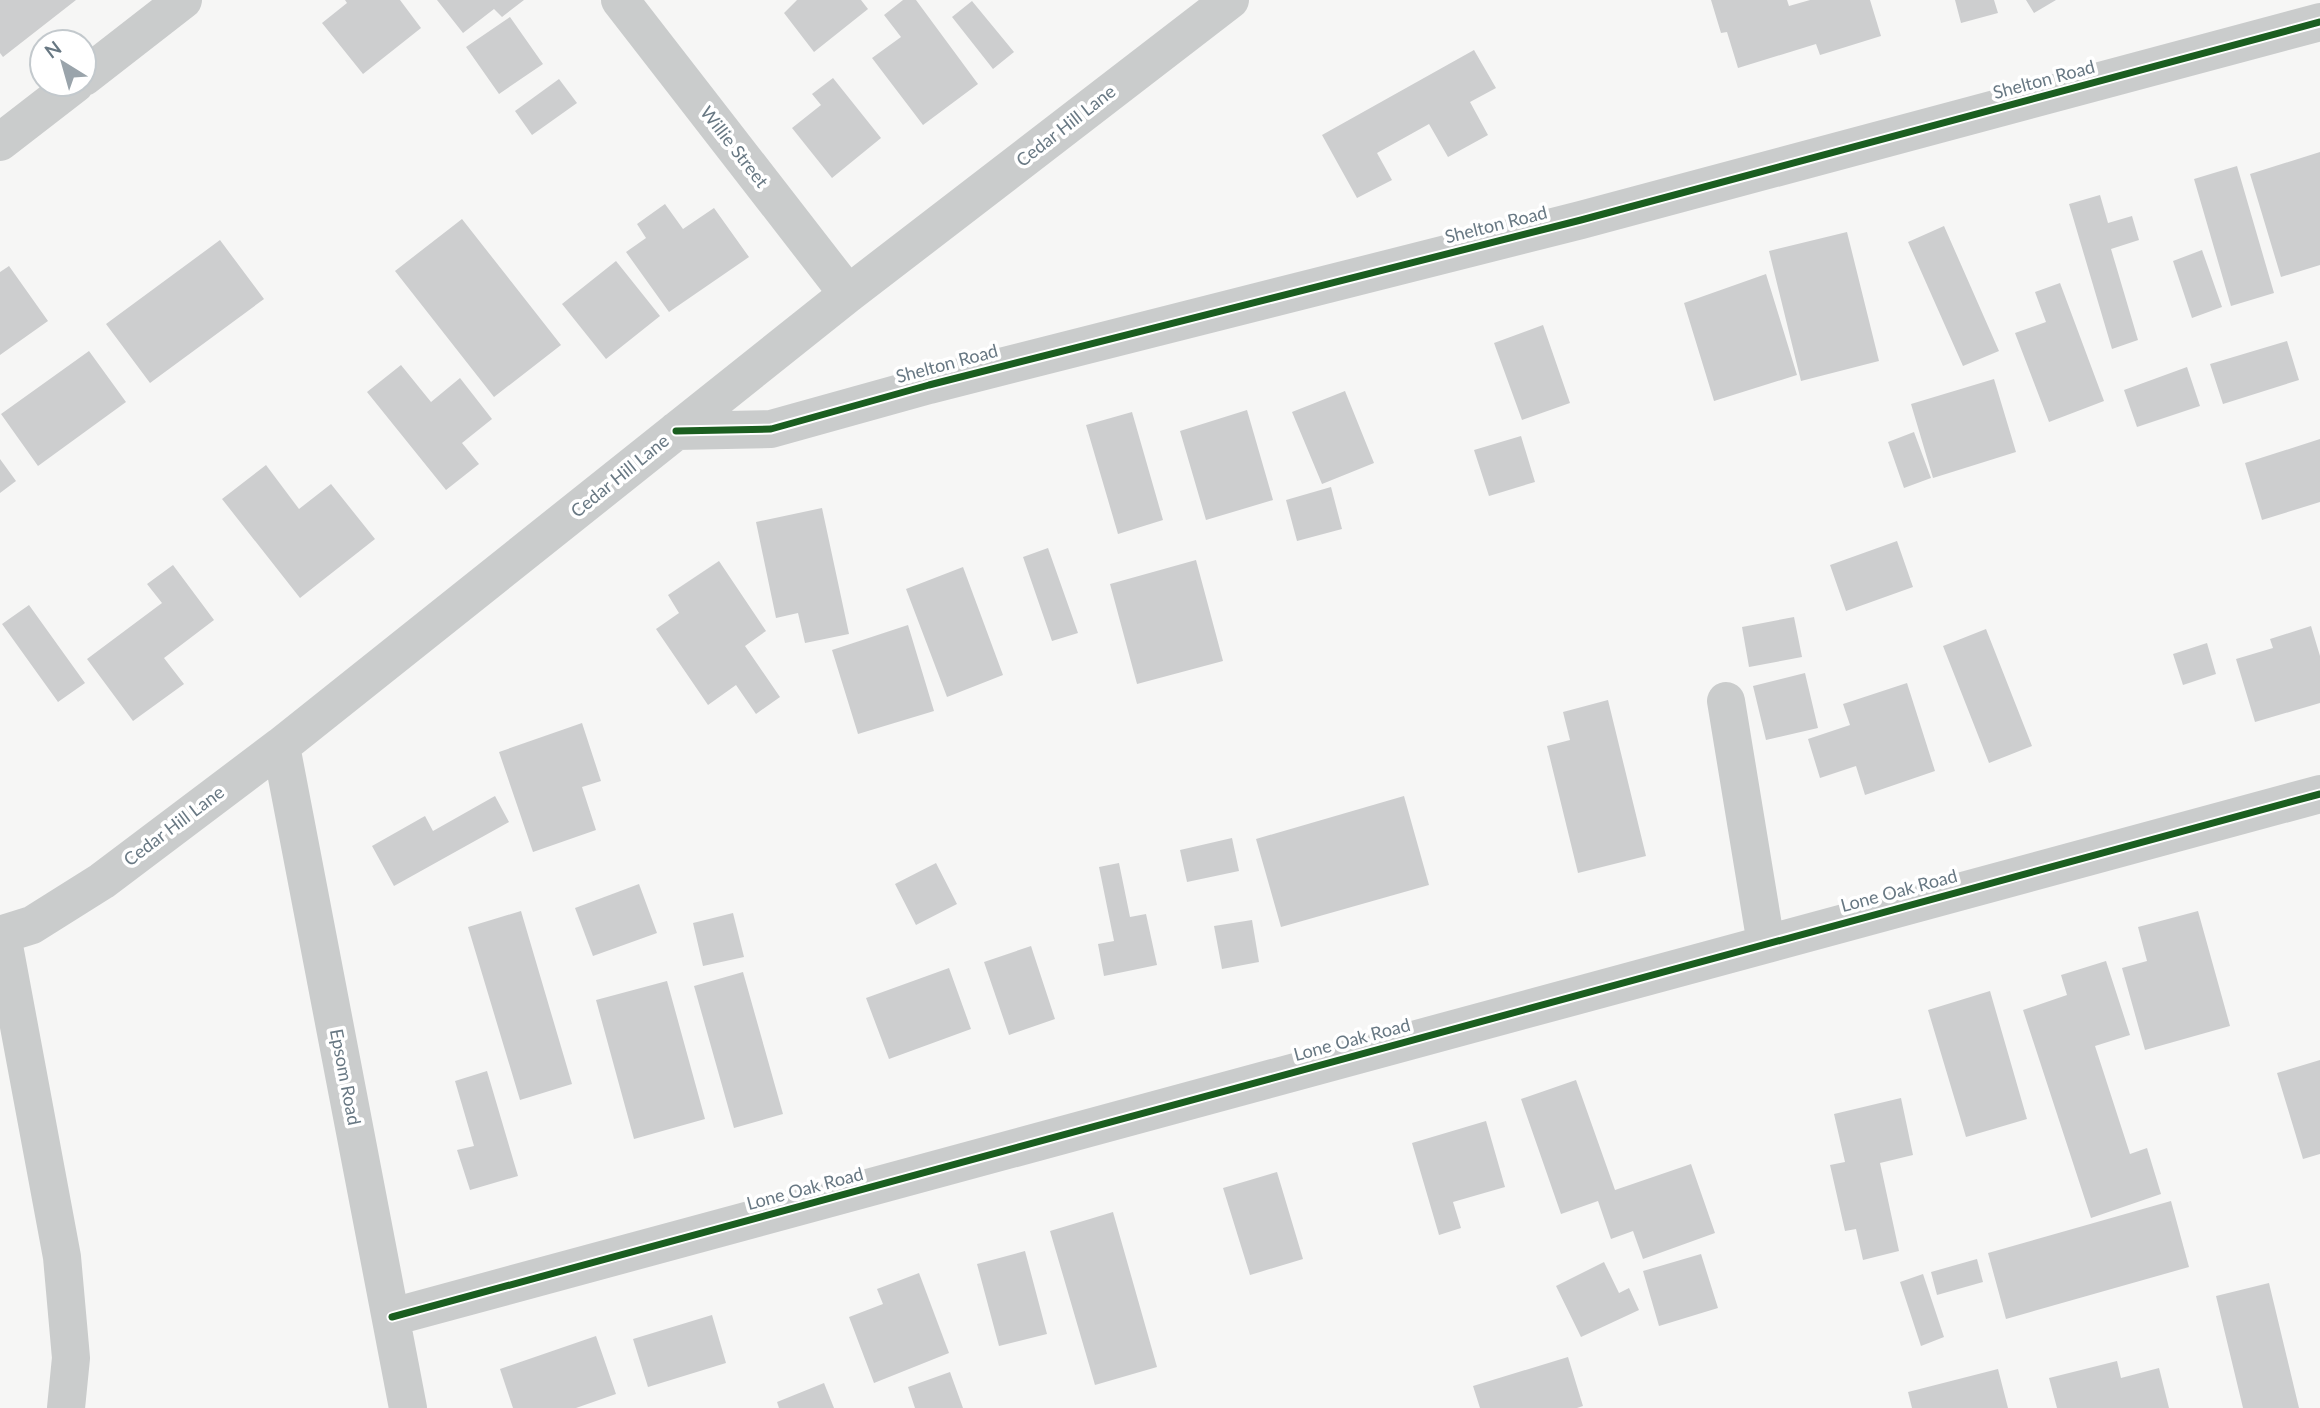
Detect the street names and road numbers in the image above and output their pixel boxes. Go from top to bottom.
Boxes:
street label: Shelton Road [1990,55,2097,103]
street label: Cedar Hill Lane [1011,80,1119,171]
street label: Willie Street [696,101,774,192]
street label: Shelton Road [1442,201,1549,247]
street label: Shelton Road [893,339,1000,387]
street label: Cedar Hill Lane [566,429,673,522]
street label: Cedar Hill Lane [119,780,228,870]
street label: Lone Oak Road [1838,864,1959,916]
street label: Lone Oak Road [1291,1013,1412,1065]
street label: Epsom Road [326,1027,366,1127]
street label: Lone Oak Road [744,1162,865,1214]

